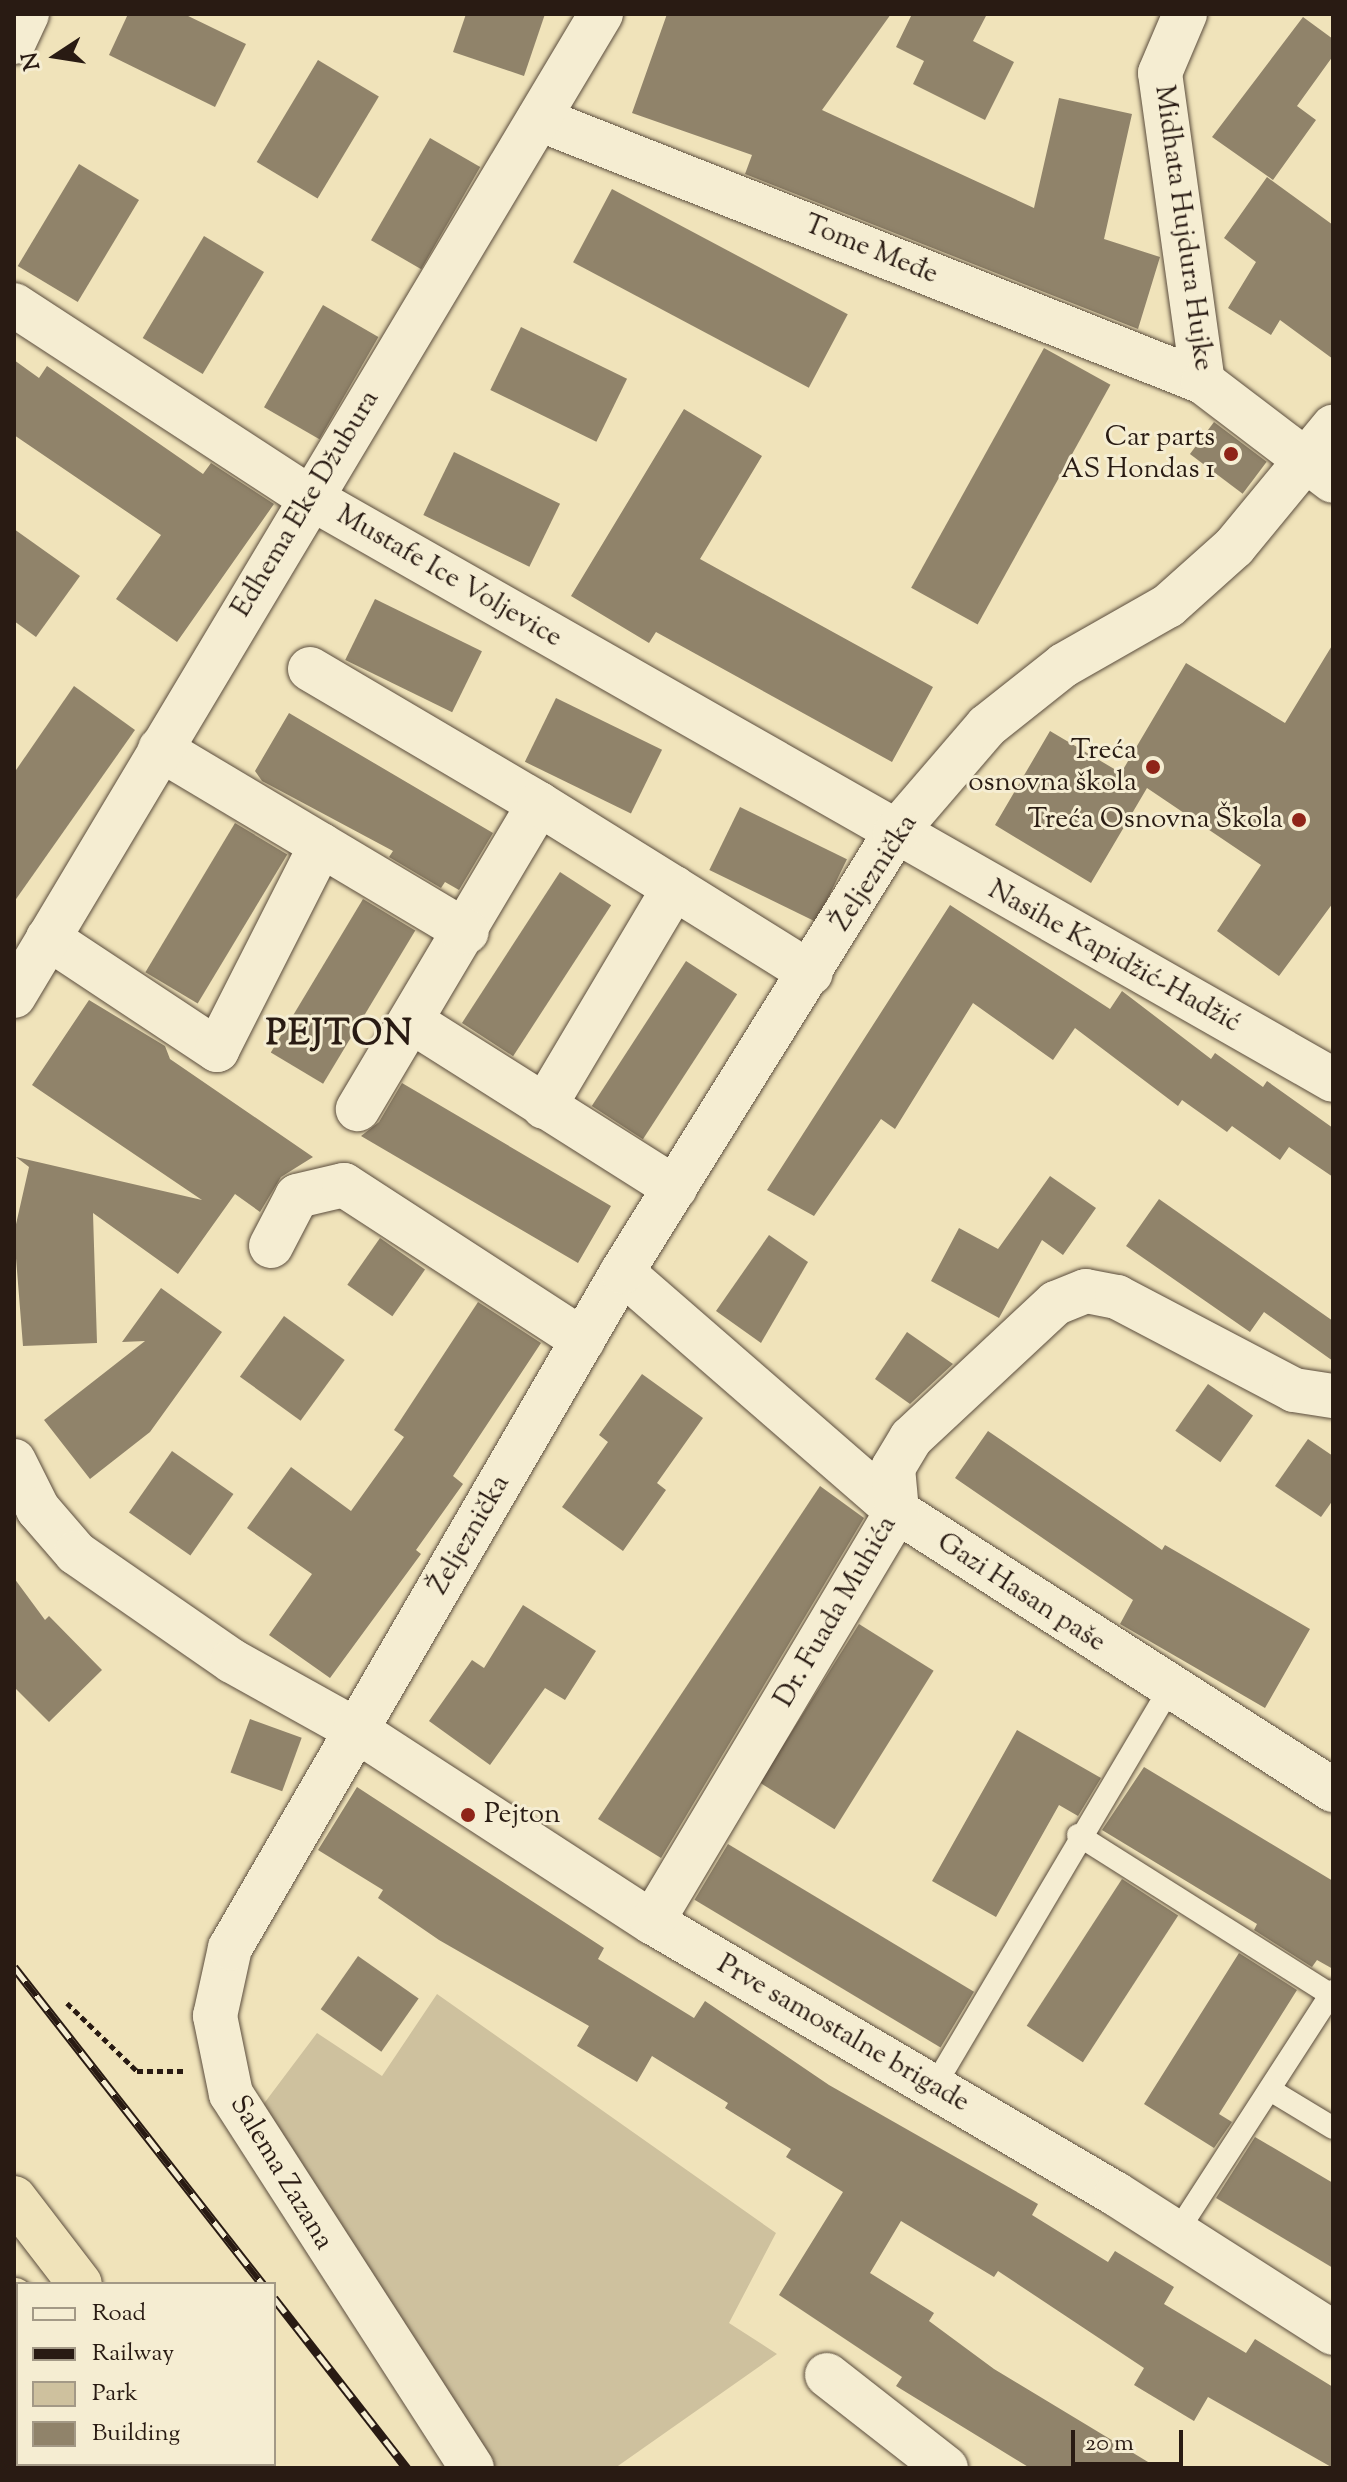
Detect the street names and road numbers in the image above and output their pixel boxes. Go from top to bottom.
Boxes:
street label: Midhata Hujdura Hujke [1146,83,1220,373]
street label: Tome Međe [799,208,943,292]
street label: Edhema Eke Džubura [225,385,387,623]
street label: Mustafe Ice Voljevice [330,499,568,655]
street label: Željeznička [825,808,925,938]
street label: Nasihe Kapidžić-Hadžić [982,874,1246,1040]
street label: Željeznička [422,1469,518,1601]
street label: Dr. Fuada Muhića [768,1510,904,1714]
street label: Gazi Hasan paše [930,1526,1112,1660]
street label: Prve samostalne brigade [711,1948,975,2120]
street label: Salema Zazana [222,2090,340,2256]

